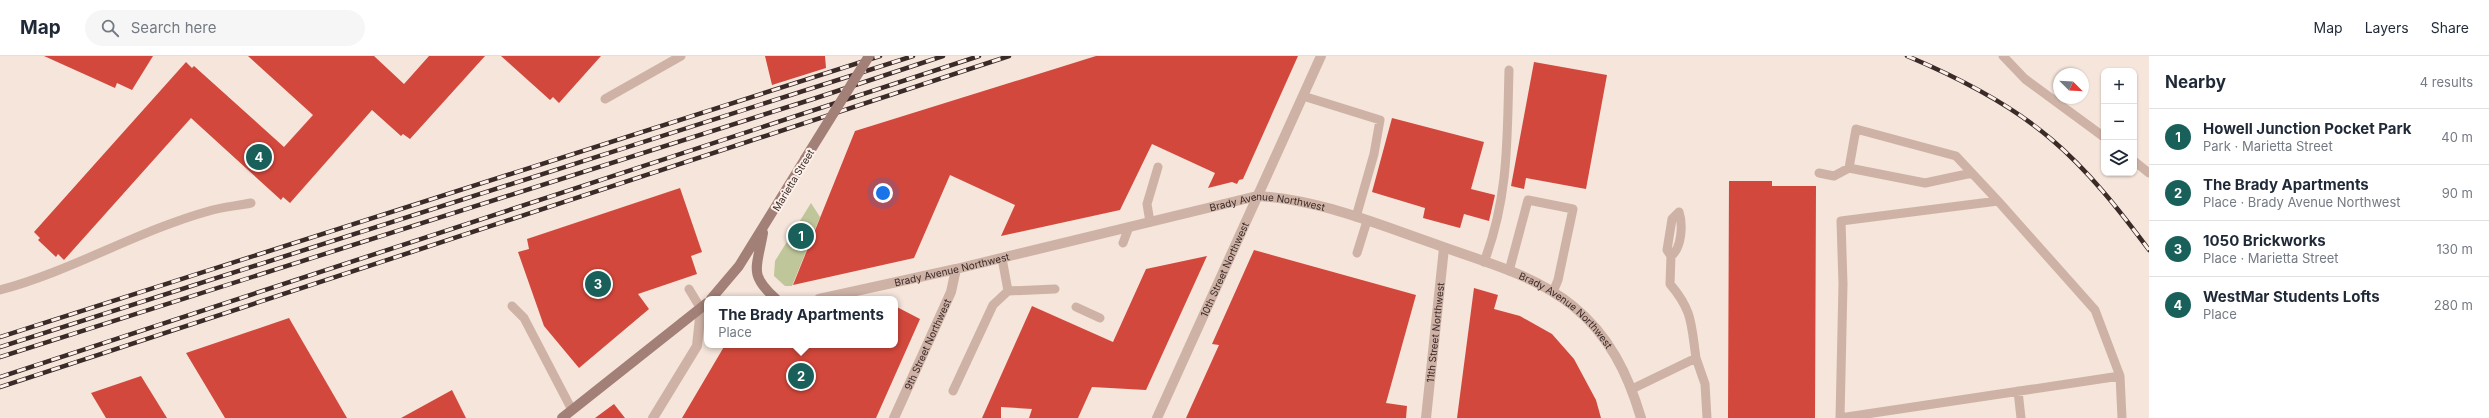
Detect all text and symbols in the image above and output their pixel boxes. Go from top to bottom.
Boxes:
search box [85,10,365,46]
text: Map [20,16,61,39]
icon: search [99,17,121,39]
text: Search here [131,18,216,37]
text: Map [2314,19,2343,36]
text: Layers [2365,19,2409,36]
text: Share [2431,19,2469,36]
north arrow [2053,68,2089,104]
map controls [2101,68,2137,176]
button: + [2101,68,2137,104]
text: Nearby [2165,72,2226,92]
text: 4 results [2420,74,2473,90]
button: − [2101,104,2137,140]
text: Howell Junction Pocket Park [2203,119,2412,138]
text: 1 [2175,129,2181,145]
text: 40 m [2441,129,2473,145]
text: Park · Marietta Street [2203,138,2333,154]
button: layers [2101,140,2137,176]
pin: 4 [246,142,272,172]
street label: Marietta Street [770,146,816,213]
text: The Brady Apartments [2203,175,2369,194]
your location [873,183,893,203]
text: 2 [2174,185,2182,201]
text: 90 m [2442,185,2473,201]
street label: Brady Avenue Northwest [1208,190,1327,213]
text: Place · Brady Avenue Northwest [2203,194,2401,210]
street label: 10th Street Northwest [1198,220,1251,319]
pin: 1 [788,221,814,251]
text: 1050 Brickworks [2203,231,2326,250]
text: 3 [2174,241,2182,257]
text: 130 m [2436,241,2473,257]
street label: Brady Avenue Northwest [893,250,1011,288]
text: Place · Marietta Street [2203,250,2339,266]
pin: 3 [585,269,611,299]
street label: Brady Avenue Northwest [1517,269,1615,351]
street label: 11th Street Northwest [1424,281,1446,383]
text: WestMar Students Lofts [2203,287,2380,306]
popup [704,296,898,348]
street label: 9th Street Northwest [902,296,953,392]
text: 4 [2174,297,2182,313]
text: 280 m [2434,297,2473,313]
text: The Brady Apartments [718,305,884,324]
text: Place [2203,306,2237,322]
text: Place [718,324,752,340]
pin: 2 [788,361,814,391]

